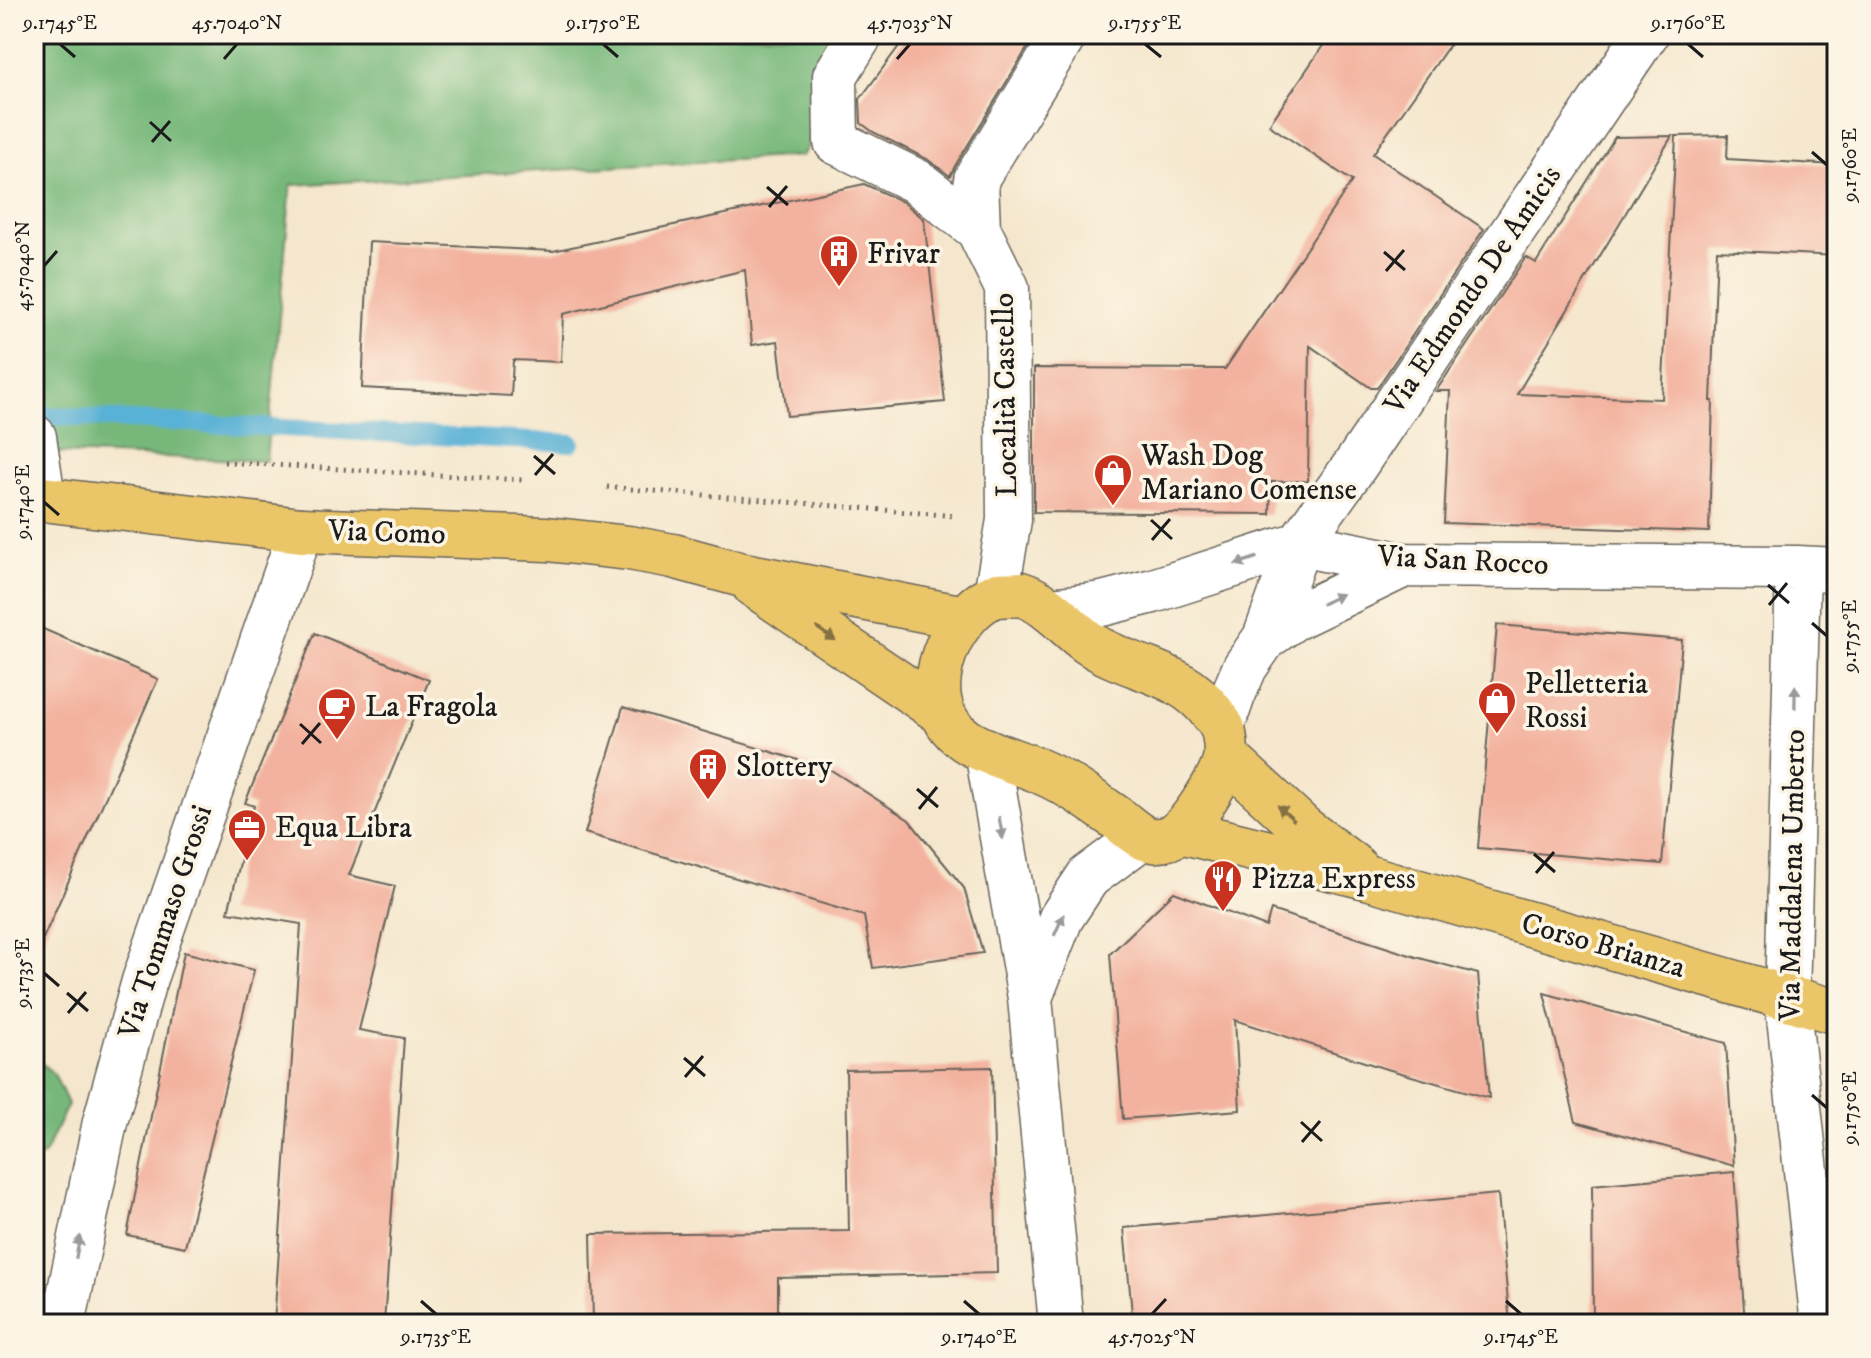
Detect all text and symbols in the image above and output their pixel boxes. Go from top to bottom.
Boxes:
text: 9.1745°E [22,11,97,36]
text: 45.7040°N [192,11,282,36]
text: 9.1750°E [565,11,640,36]
text: 45.7035°N [867,11,953,36]
text: 9.1755°E [1108,11,1181,36]
text: 9.1760°E [1650,11,1725,36]
text: 9.1760°E [1838,128,1863,203]
street label: Via Edmondo De Amicis [1376,159,1570,422]
text: 45.7040°N [11,221,36,311]
building icon: Frivar [818,233,860,288]
place label: Frivar [867,236,940,273]
street label: Località Castello [986,292,1026,498]
place label: Wash Dog Mariano Comense [1140,438,1357,509]
shop icon: Wash Dog Mariano Comense [1092,452,1134,507]
text: 9.1740°E [11,464,36,541]
street label: Via Como [327,512,446,554]
street label: Via San Rocco [1376,538,1549,584]
one-way arrow [1234,556,1258,568]
one-way arrow [1321,593,1344,606]
text: 9.1755°E [1838,600,1863,673]
one-way arrow [816,626,837,641]
place label: Pelletteria Rossi [1525,666,1648,737]
shop icon: Pelletteria Rossi [1476,680,1518,735]
one-way arrow [1789,684,1801,709]
cafe icon: La Fragola [316,686,358,741]
place label: La Fragola [365,689,498,726]
street label: Via Maddalena Umberto [1772,729,1814,1022]
building icon: Slottery [687,746,729,801]
place label: Slottery [736,749,833,786]
street label: Via Tommaso Grossi [111,801,221,1044]
one-way arrow [1277,804,1296,822]
office icon: Equa Libra [226,807,268,862]
place label: Equa Libra [275,810,412,847]
one-way arrow [995,816,1007,841]
restaurant icon: Pizza Express [1202,858,1244,913]
place label: Pizza Express [1251,861,1416,898]
street label: Corso Brianza [1517,905,1689,987]
one-way arrow [1052,913,1065,937]
text: 9.1735°E [11,938,36,1009]
text: 9.1750°E [1838,1071,1863,1146]
one-way arrow [73,1235,85,1260]
text: 9.1735°E [400,1325,471,1350]
text: 9.1740°E [940,1325,1017,1350]
text: 45.7025°N [1108,1325,1196,1350]
text: 9.1745°E [1483,1325,1558,1350]

